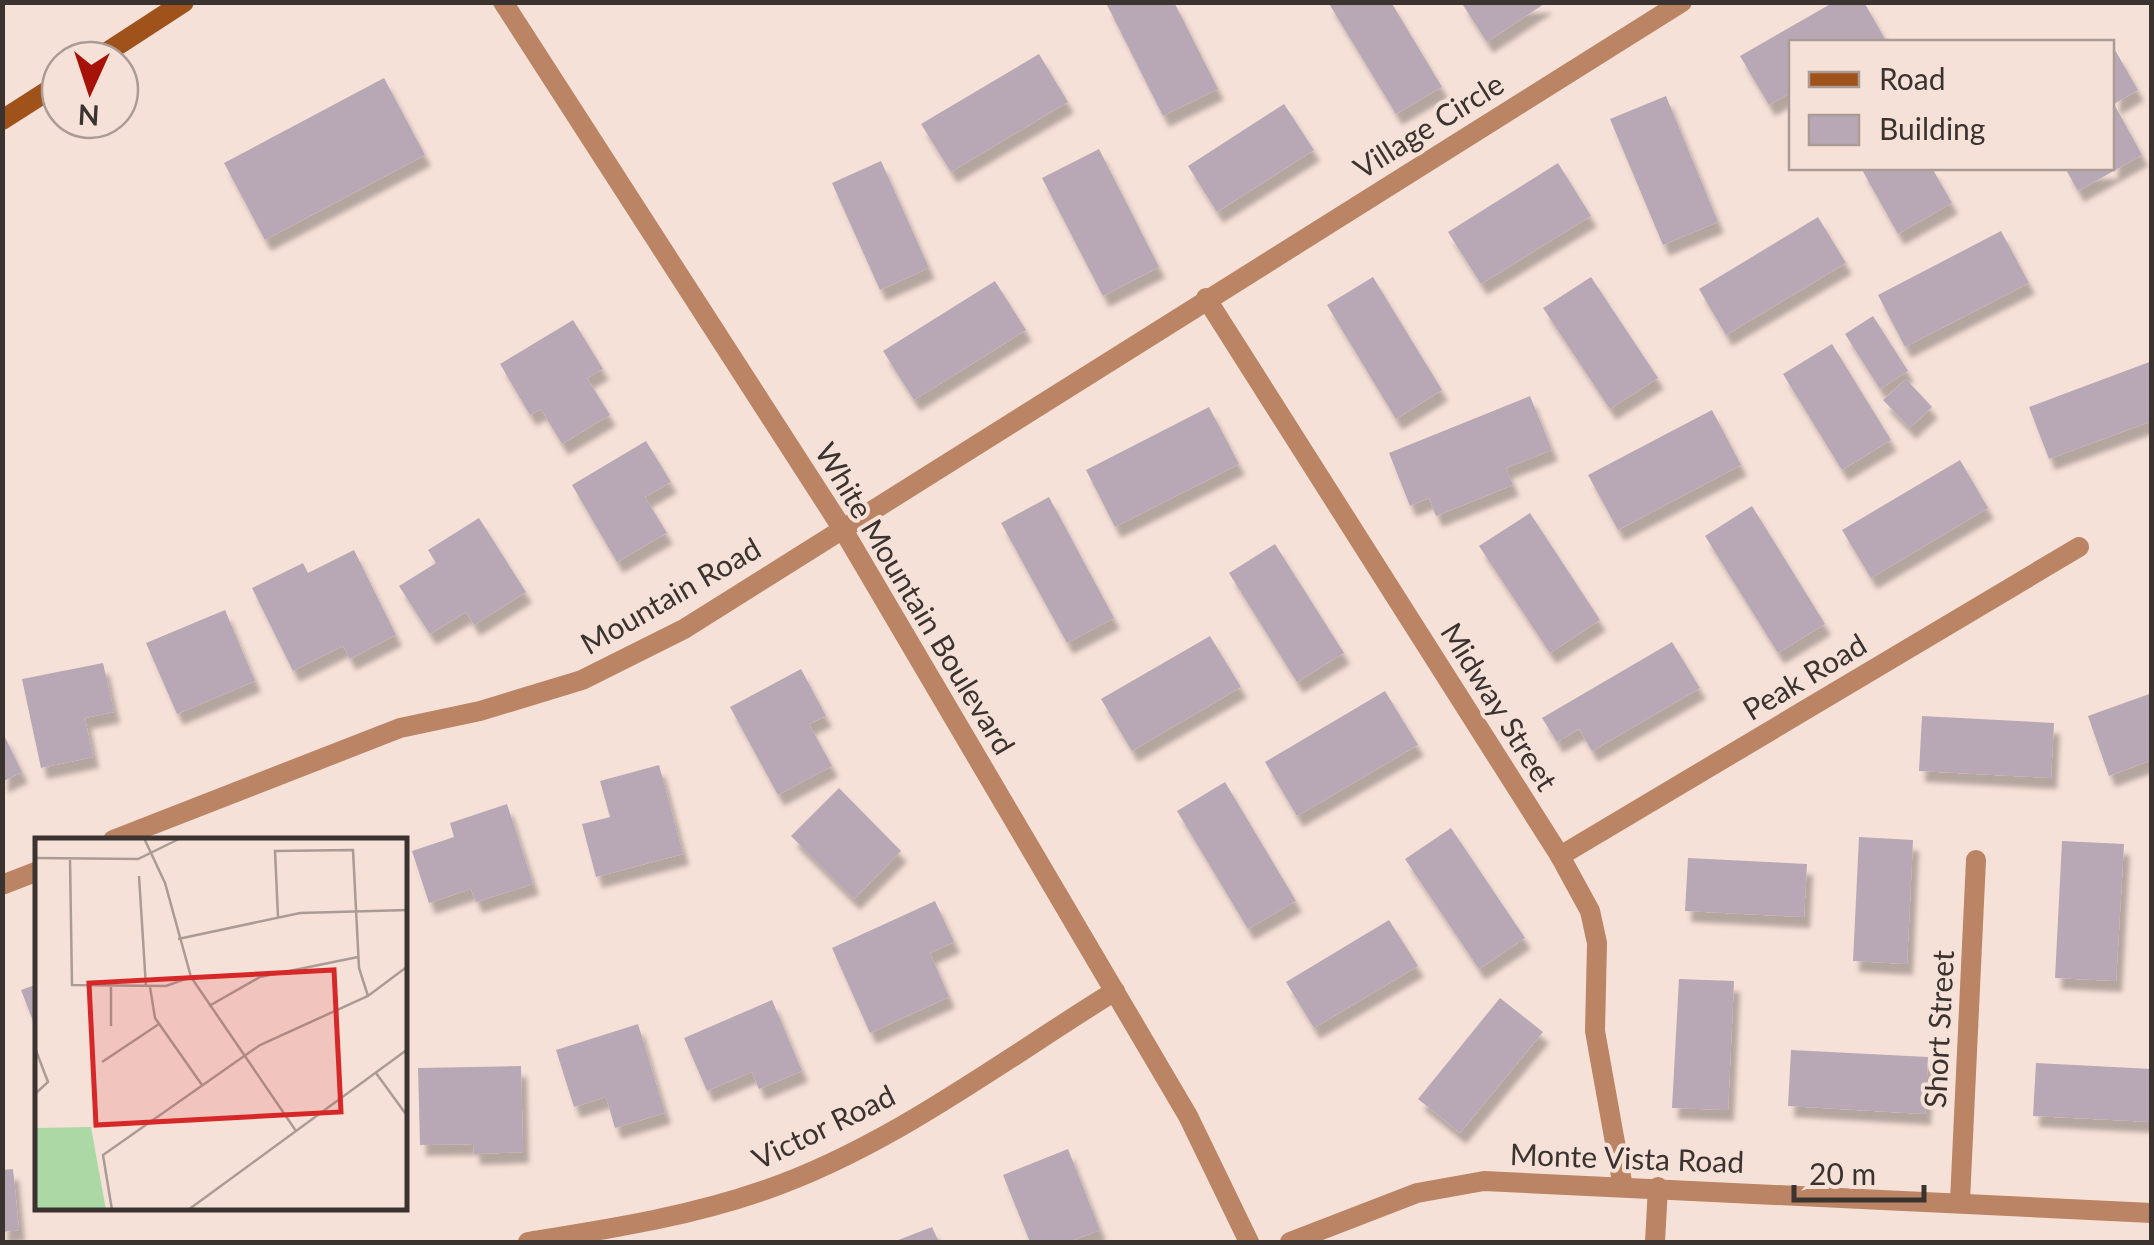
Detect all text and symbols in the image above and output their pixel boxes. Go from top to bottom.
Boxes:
north arrow [40,40,140,140]
legend [1789,40,2114,170]
text: Road [1879,60,1946,96]
street label: Village Circle [1346,65,1510,185]
text: N [77,98,100,134]
text: Building [1879,110,1985,146]
street label: White Mountain Boulevard [809,436,1023,760]
street label: Mountain Road [574,529,766,661]
street label: Midway Street [1434,615,1566,797]
street label: Peak Road [1736,625,1872,727]
inset map [35,838,408,1210]
street label: Short Street [1916,949,1960,1109]
street label: Victor Road [746,1076,900,1176]
street label: Monte Vista Road [1509,1135,1745,1179]
scale bar [1794,1140,1924,1202]
text: 20 m [1809,1155,1876,1191]

